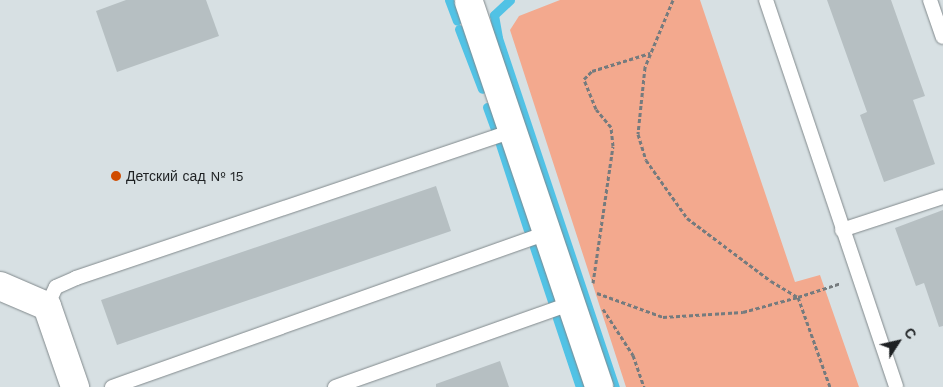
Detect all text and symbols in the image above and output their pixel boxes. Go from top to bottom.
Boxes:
place label: Детский сад № 15 [126,168,244,184]
marker: Детский сад № 15 [110,170,122,182]
north arrow [873,317,923,367]
text: С [901,325,920,342]

